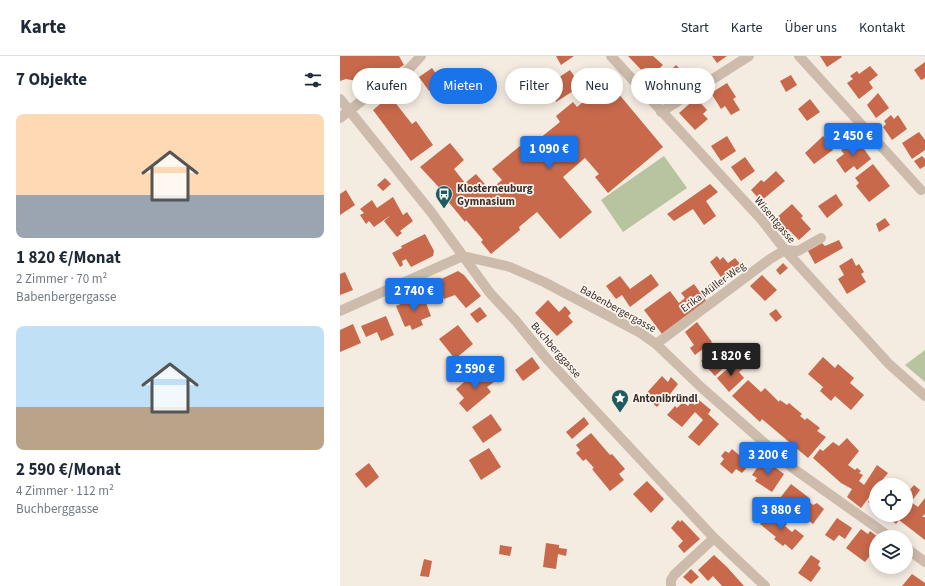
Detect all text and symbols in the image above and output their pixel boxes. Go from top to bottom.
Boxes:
text: Karte [20,14,66,41]
text: Start [681,18,709,38]
text: Karte [731,18,762,38]
text: Über uns [784,18,837,38]
text: Kontakt [859,18,905,38]
text: 7 Objekte [16,68,87,92]
chip: Kaufen [352,68,421,104]
chip: Mieten [429,68,497,104]
chip: Filter [505,68,563,104]
chip: Neu [571,68,623,104]
chip: Wohnung [631,68,715,104]
icon: filters [302,69,324,91]
pin: 2 450 € [816,123,890,157]
text: 2 450 € [833,127,873,145]
pin: 1 090 € [512,136,586,170]
icon: home [134,140,206,212]
text: 1 090 € [529,140,569,158]
place label: Klosterneuburg Gymnasium [457,181,533,209]
bus stop icon: Klosterneuburg Gymnasium [434,184,454,209]
street label: Wisentgasse [751,193,799,247]
text: 1 820 €/Monat [16,246,121,270]
street label: Erika Müller-Weg [678,258,749,316]
text: 2 Zimmer · 70 m² [16,270,107,288]
pin: 2 740 € [377,278,451,312]
text: 2 740 € [394,282,434,300]
street label: Babenbergergasse [577,282,659,336]
text: Babenbergergasse [16,288,116,306]
street label: Buchberggasse [527,319,585,382]
pin: 1 820 € [694,343,768,377]
text: 1 820 € [711,347,751,365]
icon: home [134,352,206,424]
pin: 2 590 € [438,356,512,390]
text: 2 590 € [455,360,495,378]
place icon: Antonibründl [610,388,630,413]
place label: Antonibründl [632,391,699,406]
pin: 3 200 € [731,442,805,476]
text: 3 200 € [748,446,788,464]
text: 2 590 €/Monat [16,458,121,482]
map controls [869,478,913,574]
button: locate [869,478,913,522]
text: 4 Zimmer · 112 m² [16,482,114,500]
pin: 3 880 € [744,497,818,531]
text: Buchberggasse [16,500,99,518]
text: 3 880 € [761,501,801,519]
button: layers [869,530,913,574]

